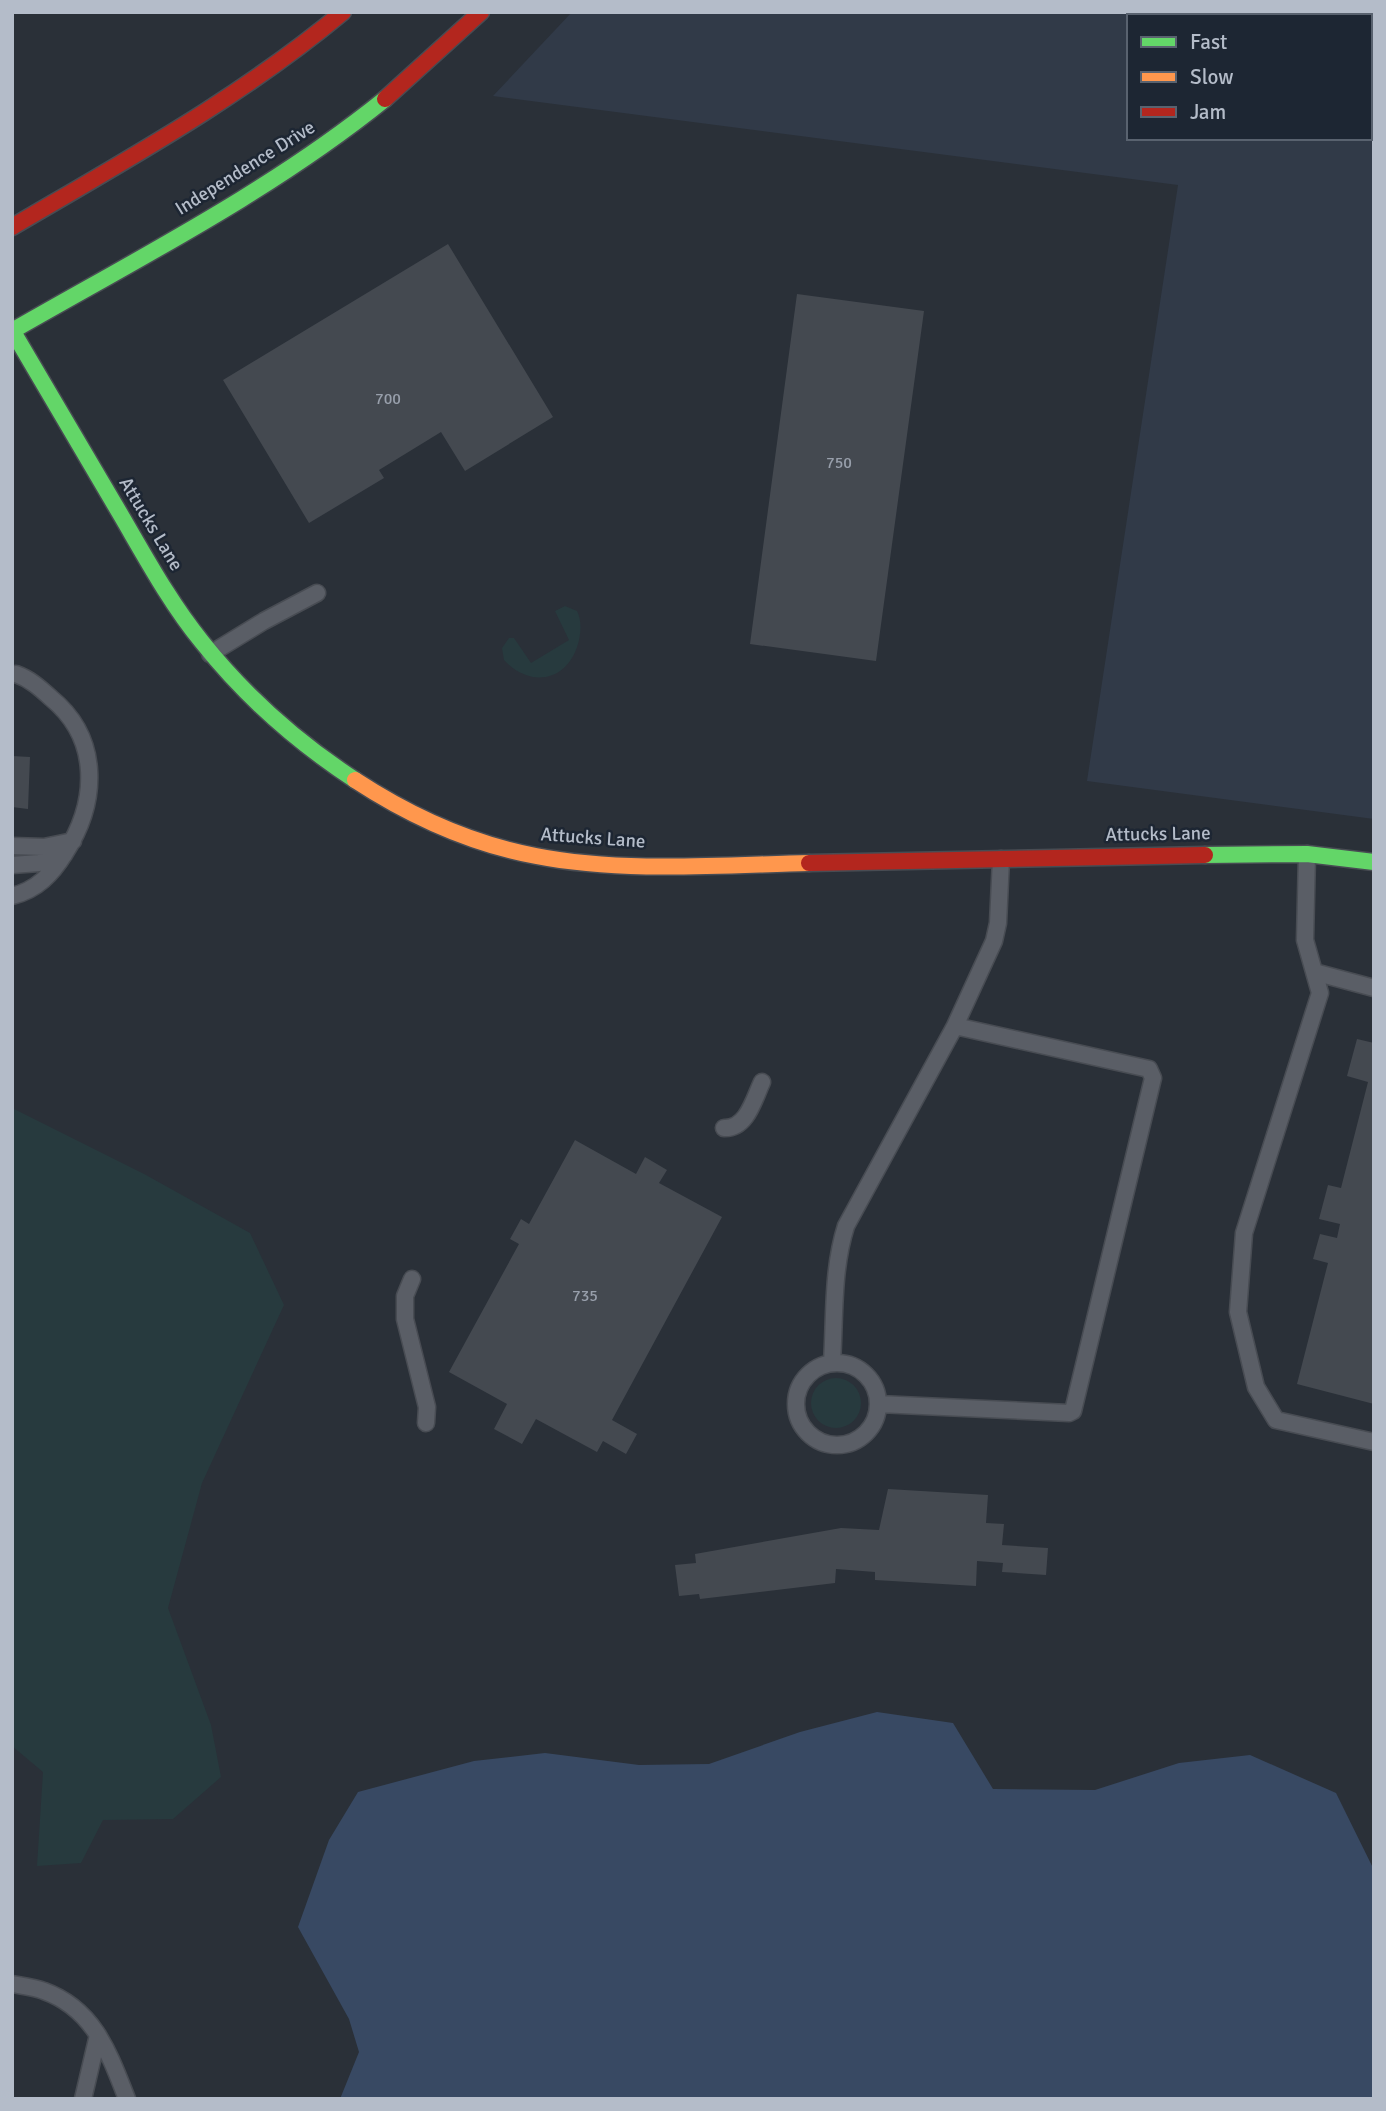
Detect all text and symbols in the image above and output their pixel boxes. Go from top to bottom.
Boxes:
legend [1127,14,1372,140]
text: Fast [1190,29,1227,55]
text: Slow [1190,64,1234,90]
text: Jam [1190,99,1226,125]
street label: Independence Drive [171,115,319,221]
house number: 700 [375,389,401,409]
house number: 750 [826,453,852,473]
street label: Attucks Lane [114,473,188,575]
street label: Attucks Lane [1105,821,1211,847]
street label: Attucks Lane [540,822,646,854]
house number: 735 [572,1286,598,1306]

